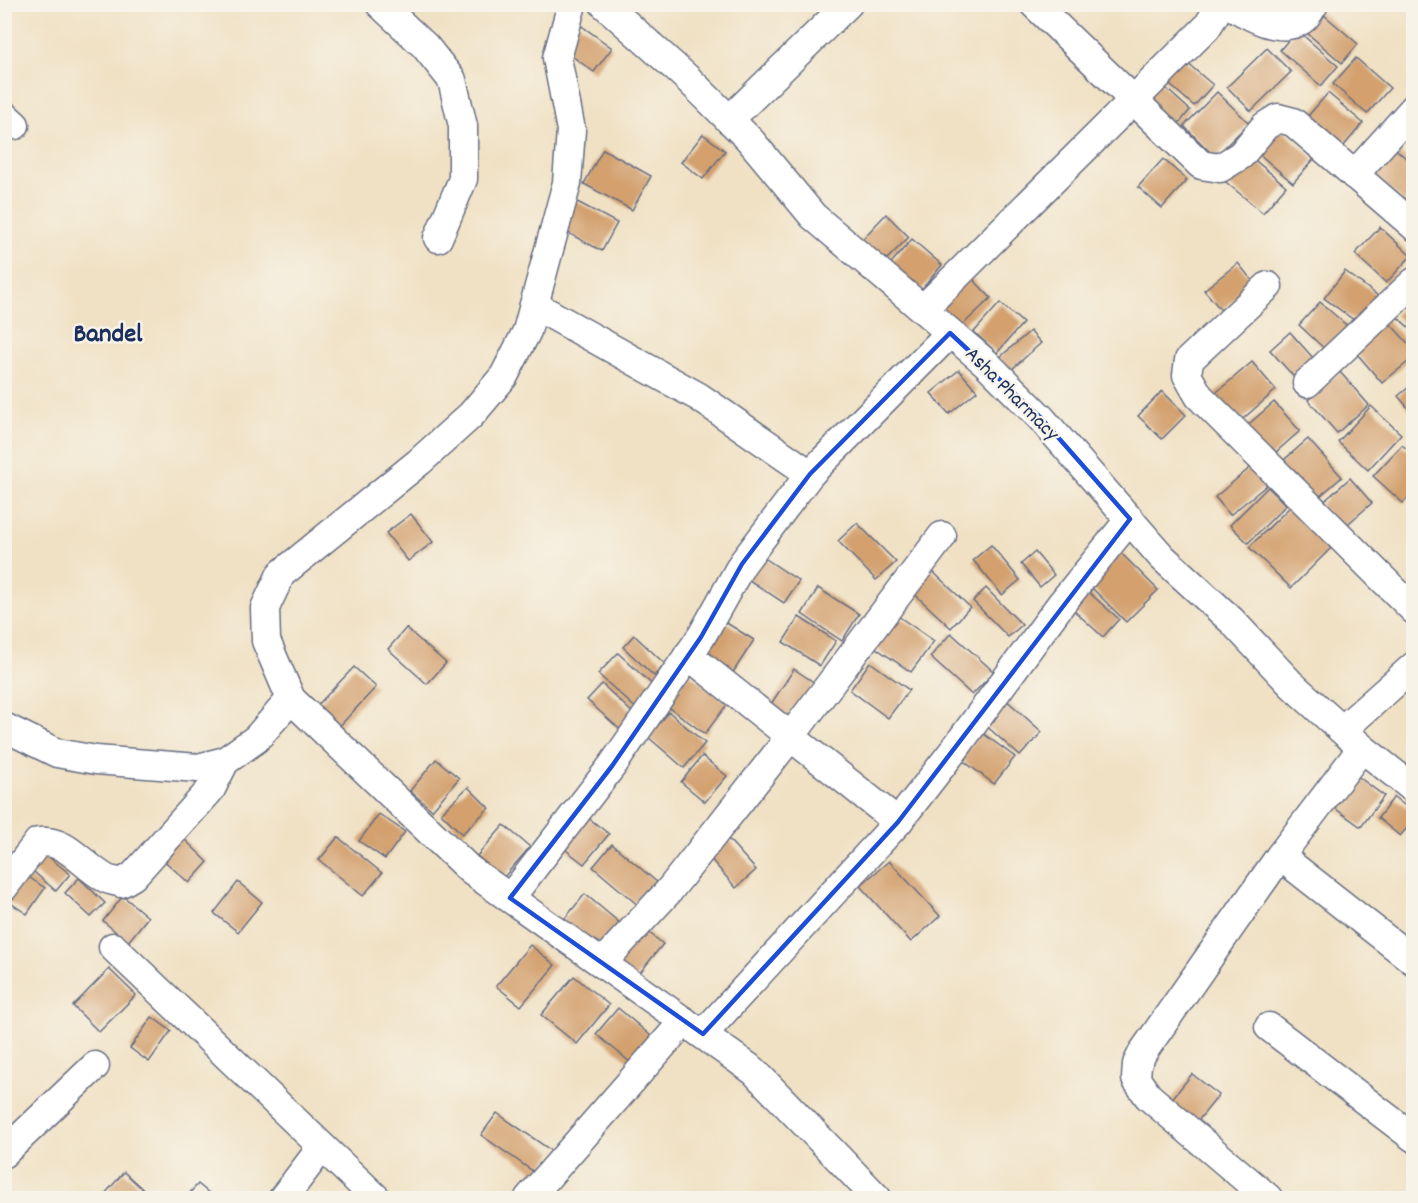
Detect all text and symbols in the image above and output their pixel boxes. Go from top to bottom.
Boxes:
district label: Bandel [74,316,143,355]
street label: Asha Pharmacy [957,341,1065,449]

